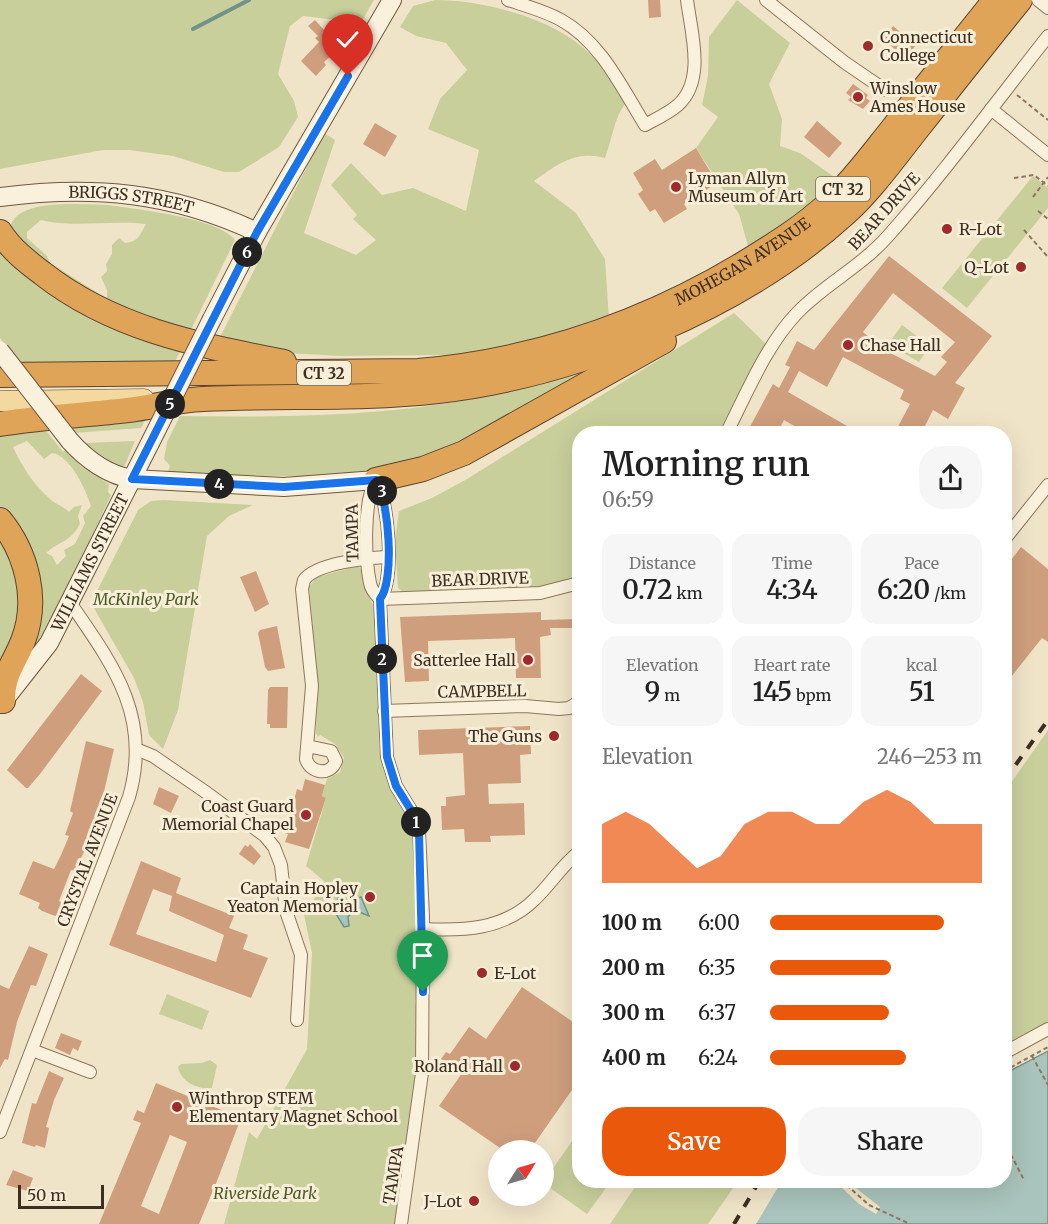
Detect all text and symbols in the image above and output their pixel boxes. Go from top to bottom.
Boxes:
pin [322,14,373,76]
icon: check [331,23,364,56]
place label: Connecticut College [880,27,974,65]
marker: Connecticut College [861,39,875,53]
place label: Winslow Ames House [869,78,965,116]
marker: Winslow Ames House [851,90,865,104]
street label: BEAR DRIVE [844,167,925,254]
place label: Lyman Allyn Museum of Art [688,168,804,206]
road number: CT 32 [816,177,870,201]
marker: Lyman Allyn Museum of Art [669,180,683,194]
street label: BRIGGS STREET [68,182,196,218]
street label: MOHEGAN AVENUE [671,212,815,309]
place label: R-Lot [959,219,1003,239]
marker: R-Lot [940,222,954,236]
pin: 6 [232,237,262,267]
text: 6 [242,242,252,262]
place label: Q-Lot [964,257,1010,277]
marker: Q-Lot [1014,260,1028,274]
place label: Chase Hall [860,335,941,355]
marker: Chase Hall [841,338,855,352]
road number: CT 32 [297,361,351,385]
pin: 5 [155,389,185,419]
text: 5 [165,394,175,414]
text: Morning run [602,444,810,485]
button: share [919,446,982,509]
pin: 4 [204,469,234,499]
text: 4 [214,474,224,494]
pin: 3 [367,476,397,506]
text: 3 [377,481,387,501]
text: 06:59 [602,487,654,512]
street label: WILLIAMS STREET [46,490,133,635]
street label: TAMPA [341,503,363,562]
text: Distance [629,553,696,573]
text: Time [772,553,812,573]
text: Pace [904,553,939,573]
street label: BEAR DRIVE [431,567,530,591]
text: 0.72 [622,573,673,606]
text: 4:34 [766,573,818,606]
text: 6:20 [877,573,930,606]
text: km [673,583,703,603]
text: /km [930,583,966,603]
park label: McKinley Park [92,589,199,609]
pin: 2 [367,644,397,674]
text: 2 [377,649,387,669]
place label: Satterlee Hall [413,650,516,670]
marker: Satterlee Hall [521,653,535,667]
text: Elevation [626,655,699,675]
text: Heart rate [754,655,830,675]
text: kcal [906,655,937,675]
text: 9 [645,675,660,708]
text: 145 [753,675,792,708]
text: 51 [909,675,935,708]
street label: CAMPBELL [438,680,526,702]
text: m [660,685,680,705]
text: bpm [792,685,831,705]
place label: The Guns [468,726,542,746]
marker: The Guns [547,729,561,743]
text: Elevation [602,744,693,769]
text: 246–253 m [877,744,982,769]
street label: CRYSTAL AVENUE [52,790,122,930]
place label: Coast Guard Memorial Chapel [162,796,294,834]
pin: 1 [401,807,431,837]
marker: Coast Guard Memorial Chapel [299,808,313,822]
text: 1 [412,812,420,832]
place label: Captain Hopley Yeaton Memorial [226,878,359,916]
marker: Captain Hopley Yeaton Memorial [363,890,377,904]
text: 100 m [602,910,662,935]
text: 6:00 [698,910,740,935]
pin [397,930,448,992]
icon: arrive [406,939,439,972]
text: 200 m [602,955,665,980]
text: 6:35 [698,955,736,980]
place label: E-Lot [494,963,537,983]
marker: E-Lot [475,966,489,980]
text: 300 m [602,1000,665,1025]
text: 6:37 [698,1000,736,1025]
text: 400 m [602,1045,666,1070]
text: 6:24 [698,1045,738,1070]
place label: Roland Hall [414,1056,503,1076]
marker: Roland Hall [508,1059,522,1073]
place label: Winthrop STEM Elementary Magnet School [188,1088,398,1126]
marker: Winthrop STEM Elementary Magnet School [170,1100,184,1114]
button: Save [602,1107,786,1176]
button: Share [798,1107,982,1176]
north arrow [488,1140,554,1206]
map controls [488,1140,554,1206]
street label: TAMPA [379,1144,408,1205]
scale bar [18,1182,104,1210]
park label: Riverside Park [213,1183,317,1203]
text: 50 m [27,1185,66,1205]
place label: J-Lot [423,1191,463,1211]
marker: J-Lot [467,1194,481,1208]

